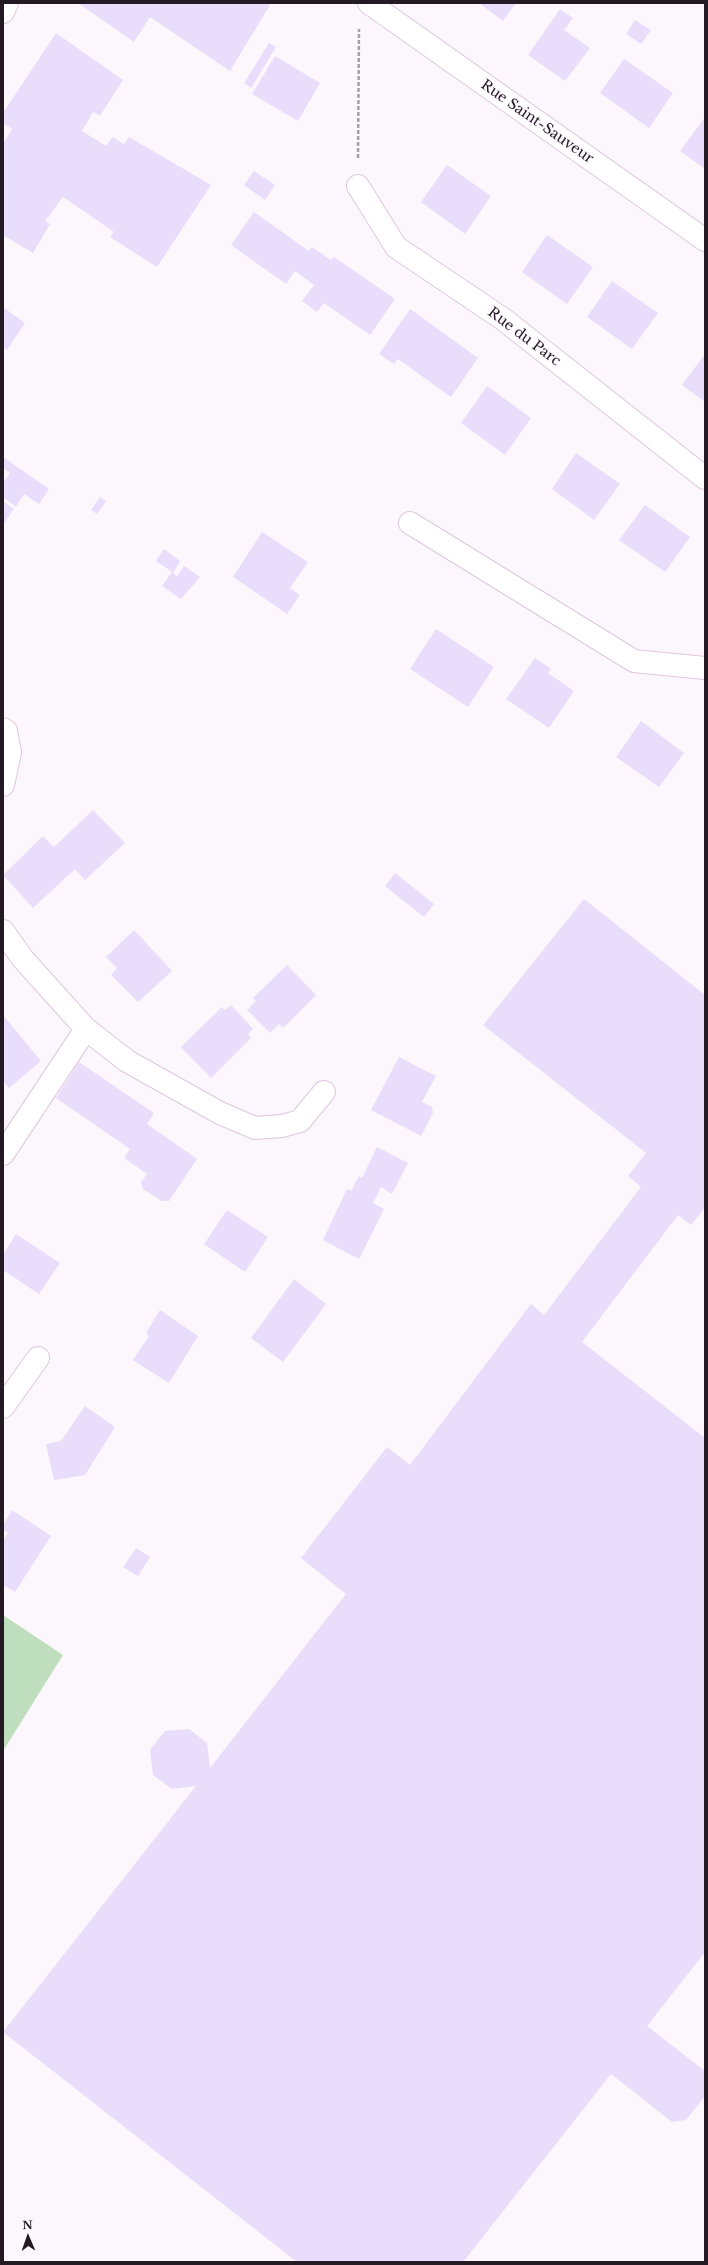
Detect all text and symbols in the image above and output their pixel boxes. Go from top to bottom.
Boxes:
street label: Rue Saint-Sauveur [477,77,597,167]
street label: Rue du Parc [484,304,564,370]
north arrow [8,2217,48,2257]
text: N [22,2218,33,2232]

